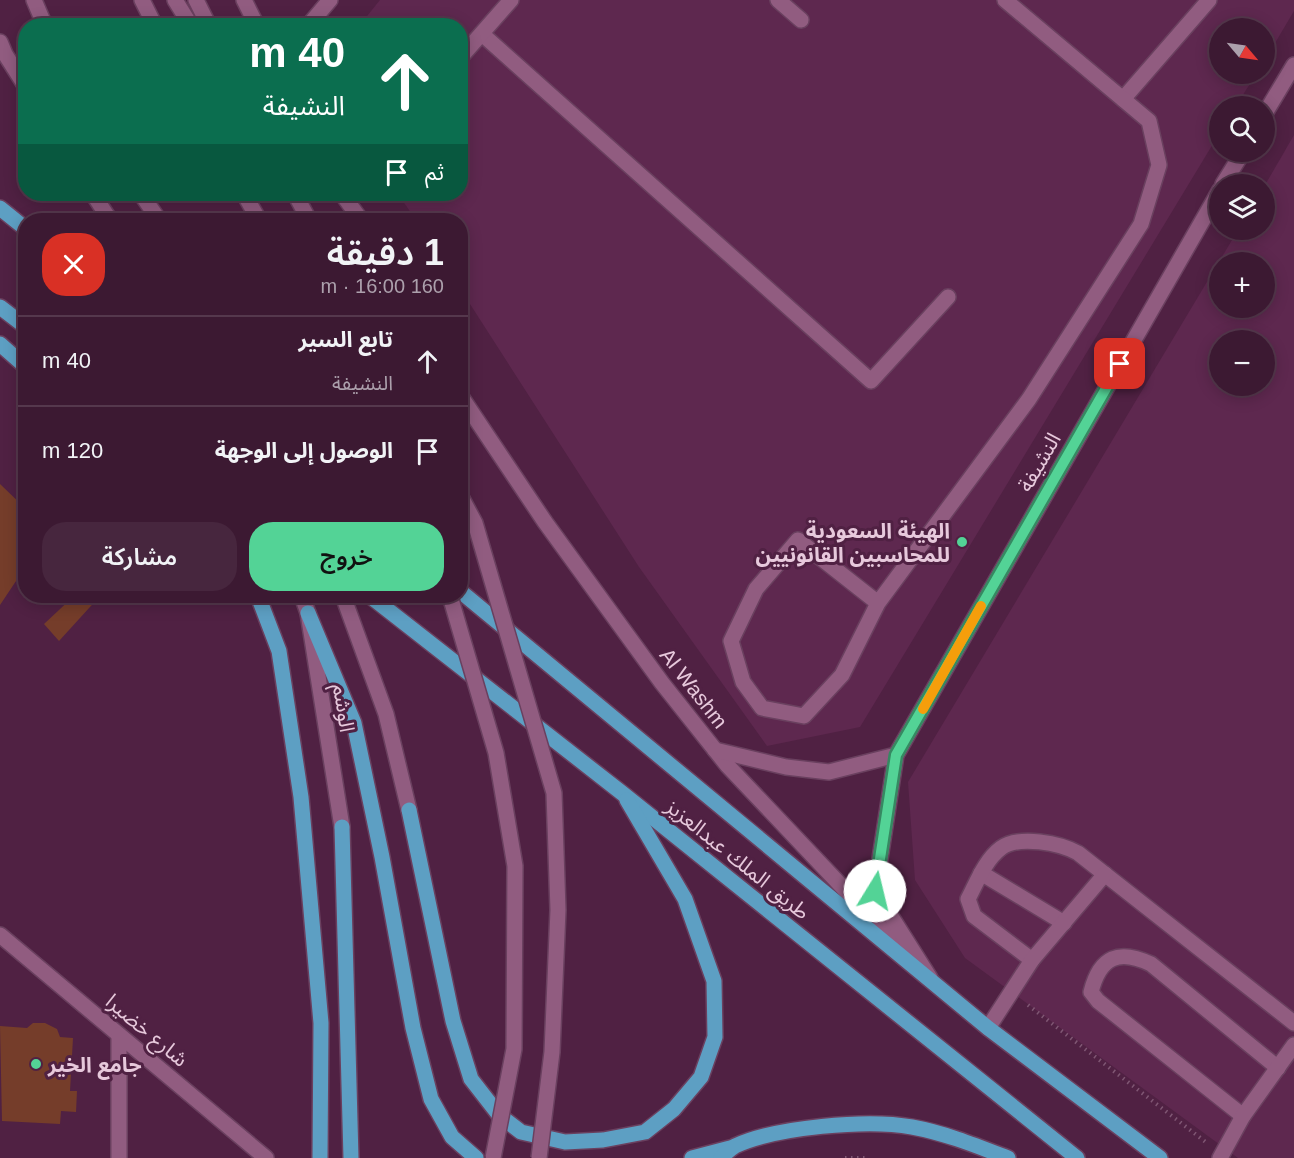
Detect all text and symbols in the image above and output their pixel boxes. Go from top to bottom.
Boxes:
north arrow [1209,18,1275,84]
map controls [1209,18,1275,396]
text: 40 m [249,29,345,76]
icon: ahead [366,42,444,120]
text: النشيفة [263,91,345,121]
button: search [1209,96,1275,162]
icon: arrive [380,156,413,189]
text: ثم [425,160,444,185]
button: layers [1209,174,1275,240]
text: 1 دقيقة [327,232,444,273]
button: close [42,233,105,296]
button: + [1209,252,1275,318]
text: 160 m · 16:00 [321,275,444,297]
text: تابع السير [299,327,393,352]
button: − [1209,330,1275,396]
pin [1094,338,1145,389]
icon: ahead [411,345,444,378]
icon: arrive [1103,347,1136,380]
text: 40 m [42,348,91,373]
text: النشيفة [332,372,393,394]
street label: النشيفة [1013,429,1065,495]
icon: arrive [411,435,444,468]
text: 120 m [42,438,103,463]
text: الوصول إلى الوجهة [215,438,393,463]
place label: الهيئة السعودية للمحاسبين القانونيين [756,519,950,567]
button: مشاركة [42,522,237,591]
button: خروج [249,522,444,591]
marker: الهيئة السعودية للمحاسبين القانونيين [955,535,969,549]
street label: Al Washm [656,644,732,732]
street label: الوشم [325,682,359,734]
street label: طريق الملك عبدالعزيز [660,794,814,925]
position arrow [843,859,907,923]
street label: شارع خضيرا [99,989,193,1074]
place label: جامع الخير [47,1053,142,1080]
marker: جامع الخير [29,1057,43,1071]

